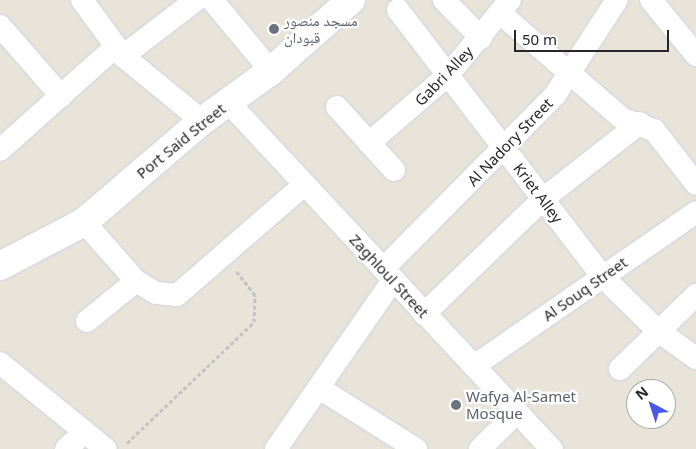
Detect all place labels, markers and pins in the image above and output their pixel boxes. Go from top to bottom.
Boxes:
place label: مسجد منصور قبودان [284,11,357,46]
marker: مسجد منصور قبودان [268,23,280,35]
place label: Wafya Al-Samet Mosque [466,387,576,422]
marker: Wafya Al-Samet Mosque [450,399,462,411]

